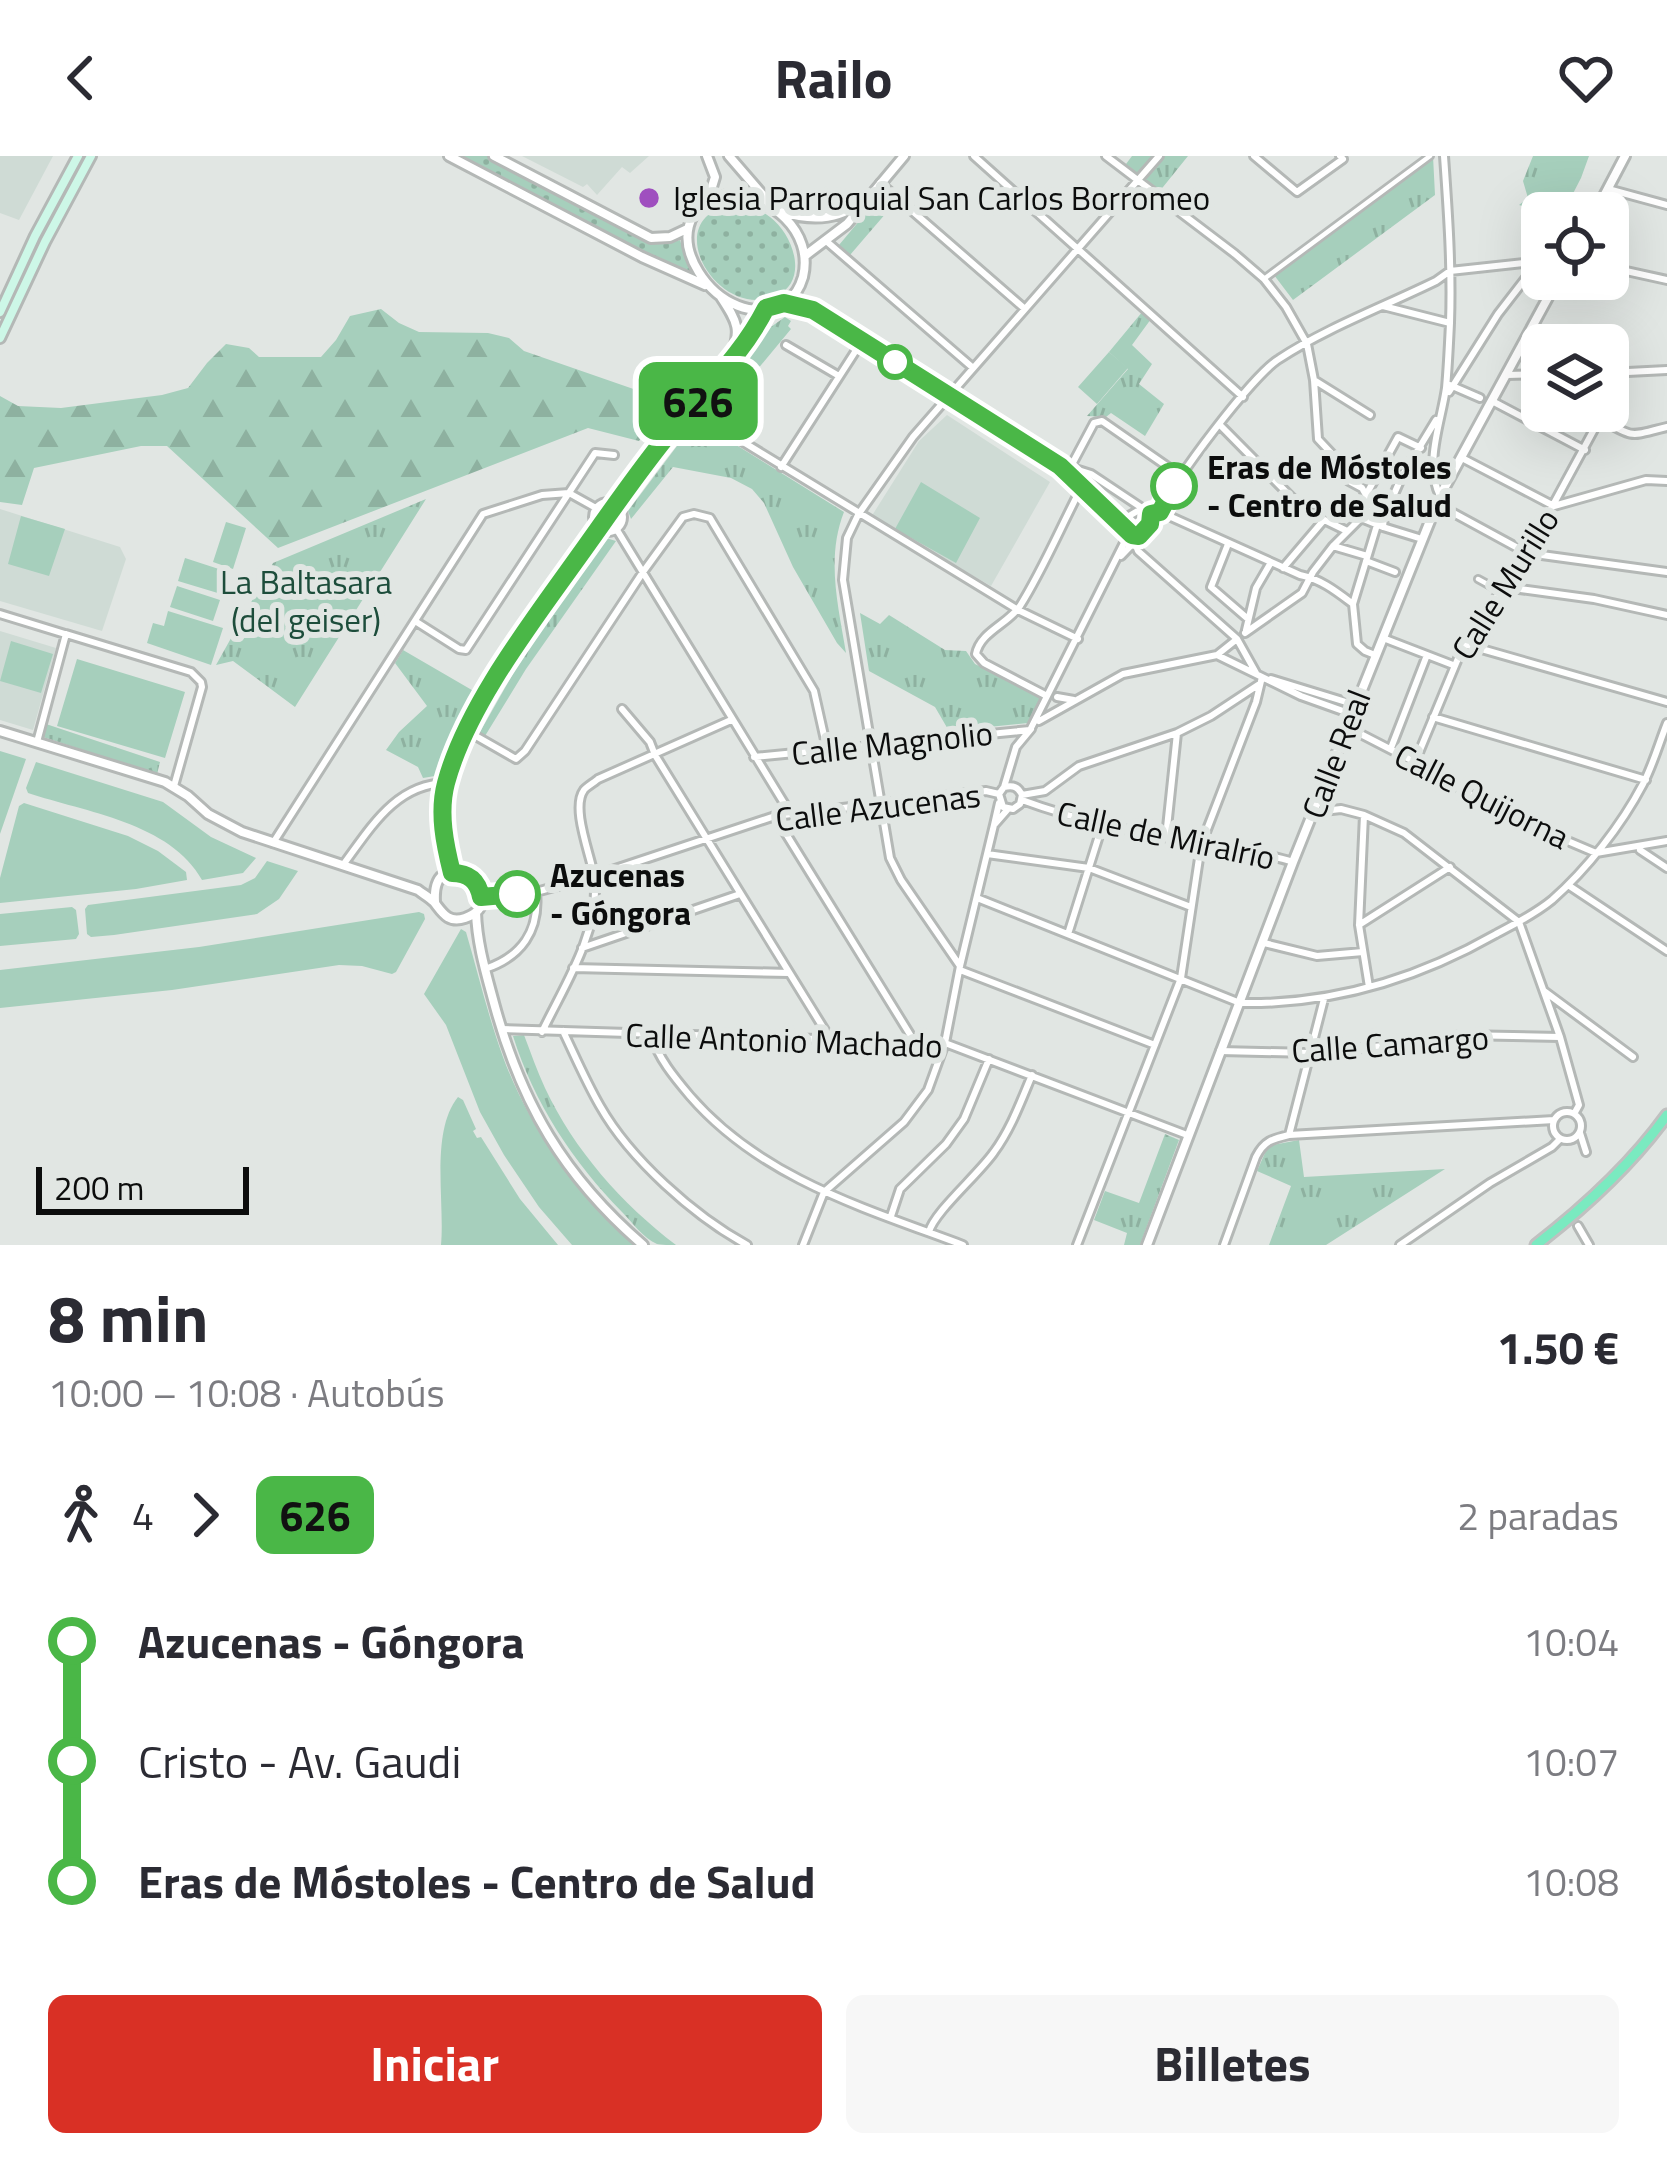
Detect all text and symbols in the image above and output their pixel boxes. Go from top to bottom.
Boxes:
text: Railo [774,37,893,119]
icon: back [48,45,114,111]
icon: heart [1553,45,1619,111]
place label: Iglesia Parroquial San Carlos Borromeo [673,173,1210,223]
marker: Iglesia Parroquial San Carlos Borromeo [636,185,662,211]
map controls [1521,192,1629,432]
button: locate [1521,192,1629,300]
button: layers [1521,324,1629,432]
unlabelled marker [879,346,911,378]
line badge: 626 [629,362,767,440]
text: 626 [663,369,733,433]
place label: Eras de Móstoles - Centro de Salud [1207,442,1452,530]
marker: Eras de Móstoles - Centro de Salud [1152,464,1196,508]
street label: Calle Murillo [1439,499,1571,669]
park label: La Baltasara (del geiser) [220,557,392,645]
street label: Calle Real [1289,682,1383,826]
street label: Calle Magnolio [789,708,995,778]
street label: Calle Quijorna [1386,730,1578,862]
street label: Calle Azucenas [773,770,983,844]
street label: Calle de Miralrío [1052,788,1280,882]
place label: Azucenas - Góngora [550,850,691,938]
marker: Azucenas - Góngora [495,872,539,916]
street label: Calle Antonio Machado [625,1009,943,1071]
street label: Calle Camargo [1290,1012,1490,1076]
scale bar [36,1161,249,1214]
text: 200 m [54,1163,144,1213]
text: 8 min [48,1267,208,1368]
text: 1.50 € [1497,1313,1619,1381]
text: 10:00 – 10:08 · Autobús [48,1363,445,1422]
icon: walk [48,1482,114,1548]
icon: forward [172,1482,238,1548]
text: 626 [280,1483,350,1547]
text: 4 [132,1486,154,1545]
text: 2 paradas [1457,1486,1619,1545]
text: Azucenas - Góngora [138,1607,525,1675]
text: 10:04 [1523,1612,1619,1671]
text: Cristo - Av. Gaudi [138,1727,461,1795]
text: 10:07 [1523,1732,1619,1791]
text: Eras de Móstoles - Centro de Salud [138,1847,815,1915]
text: 10:08 [1523,1852,1619,1911]
button: Iniciar [48,1995,822,2133]
button: Billetes [846,1995,1619,2133]

